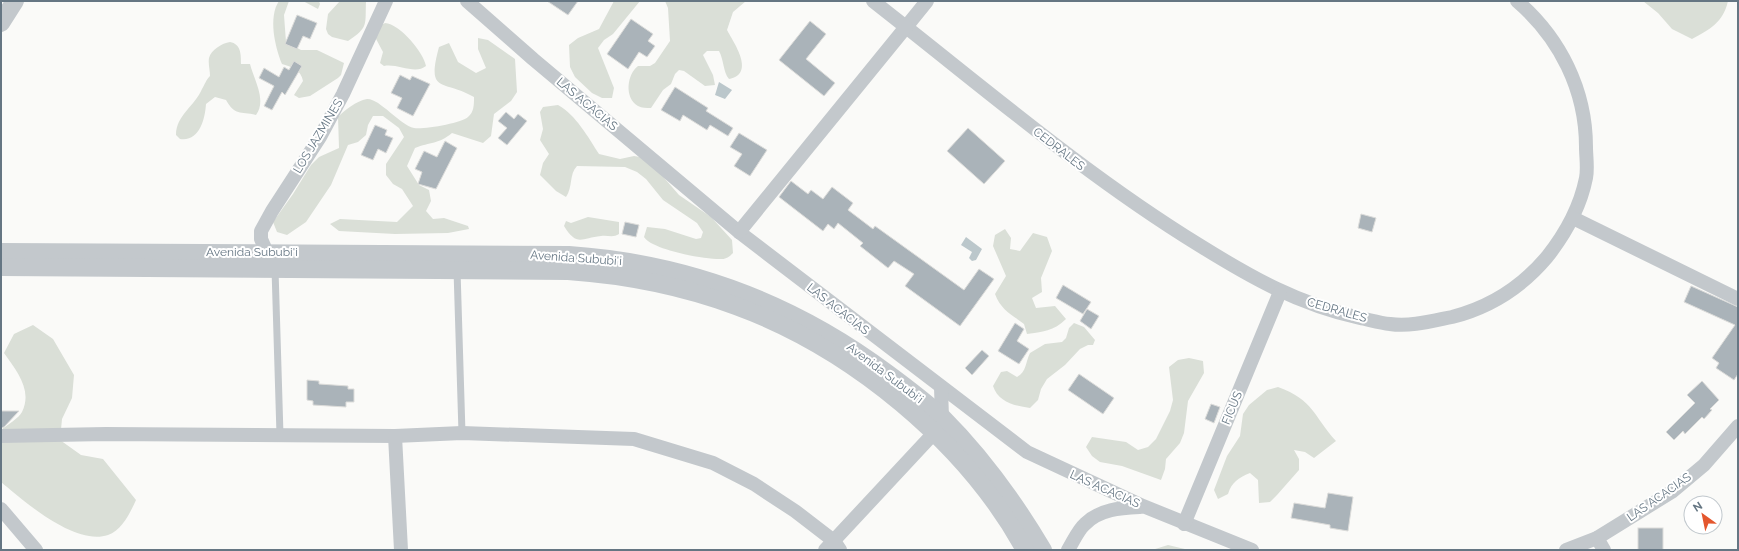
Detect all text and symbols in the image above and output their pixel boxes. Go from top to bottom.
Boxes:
street label: LAS ACACIAS [554,74,620,134]
street label: LOS JAZMINES [290,96,346,176]
street label: CEDRALES [1030,125,1088,173]
street label: Avenida Sububi'i [206,245,298,259]
street label: Avenida Sububi'i [530,248,622,268]
street label: LAS ACACIAS [804,280,872,338]
street label: CEDRALES [1305,295,1369,325]
street label: Avenida Sububi'i [844,340,926,406]
street label: FICUS [1219,389,1245,427]
street label: LAS ACACIAS [1068,467,1142,511]
street label: LAS ACACIAS [1624,470,1694,524]
north arrow [1683,495,1723,535]
text: N [1691,499,1705,515]

